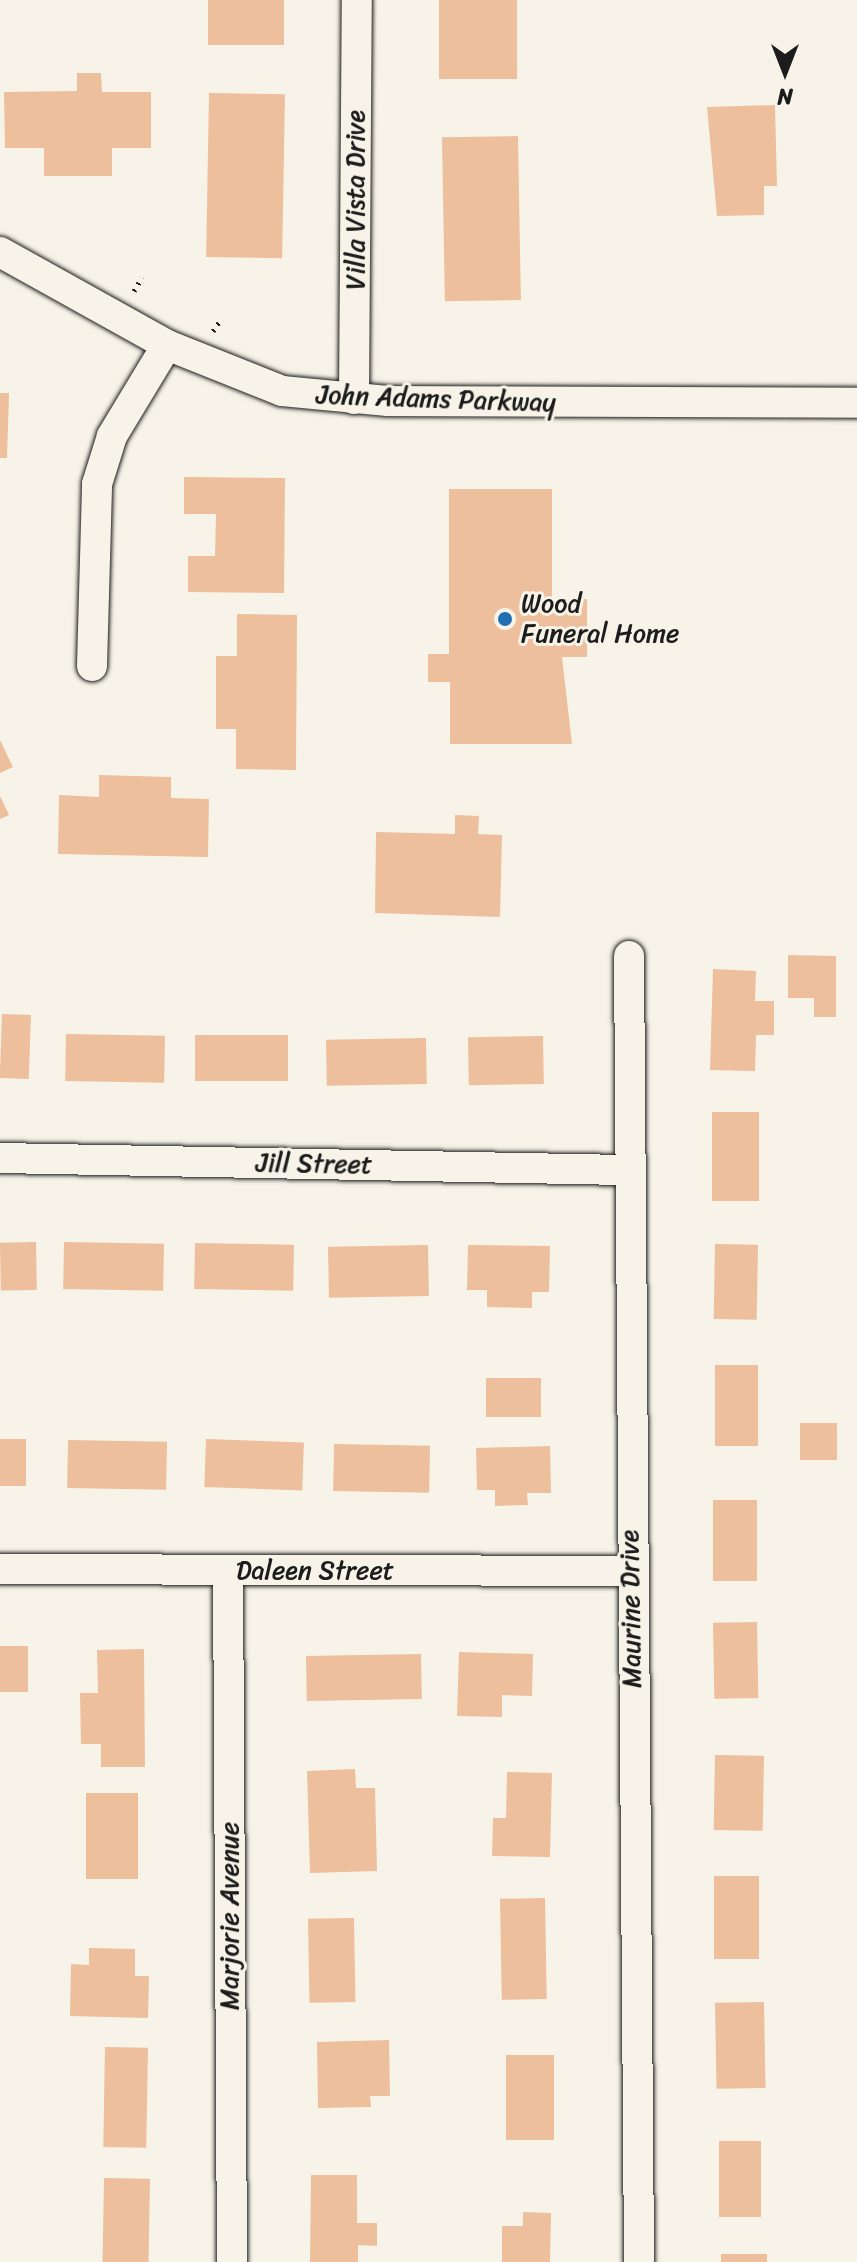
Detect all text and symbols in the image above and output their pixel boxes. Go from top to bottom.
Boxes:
north arrow [745,32,825,112]
text: N [777,77,793,116]
street label: Villa Vista Drive [340,109,372,291]
street label: John Adams Parkway [316,379,556,419]
place label: Wood Funeral Home [521,588,679,650]
marker: Wood Funeral Home [496,610,514,628]
street label: Jill Street [255,1147,373,1181]
street label: Maurine Drive [614,1529,648,1689]
street label: Daleen Street [236,1555,394,1587]
street label: Marjorie Avenue [214,1822,246,2010]

